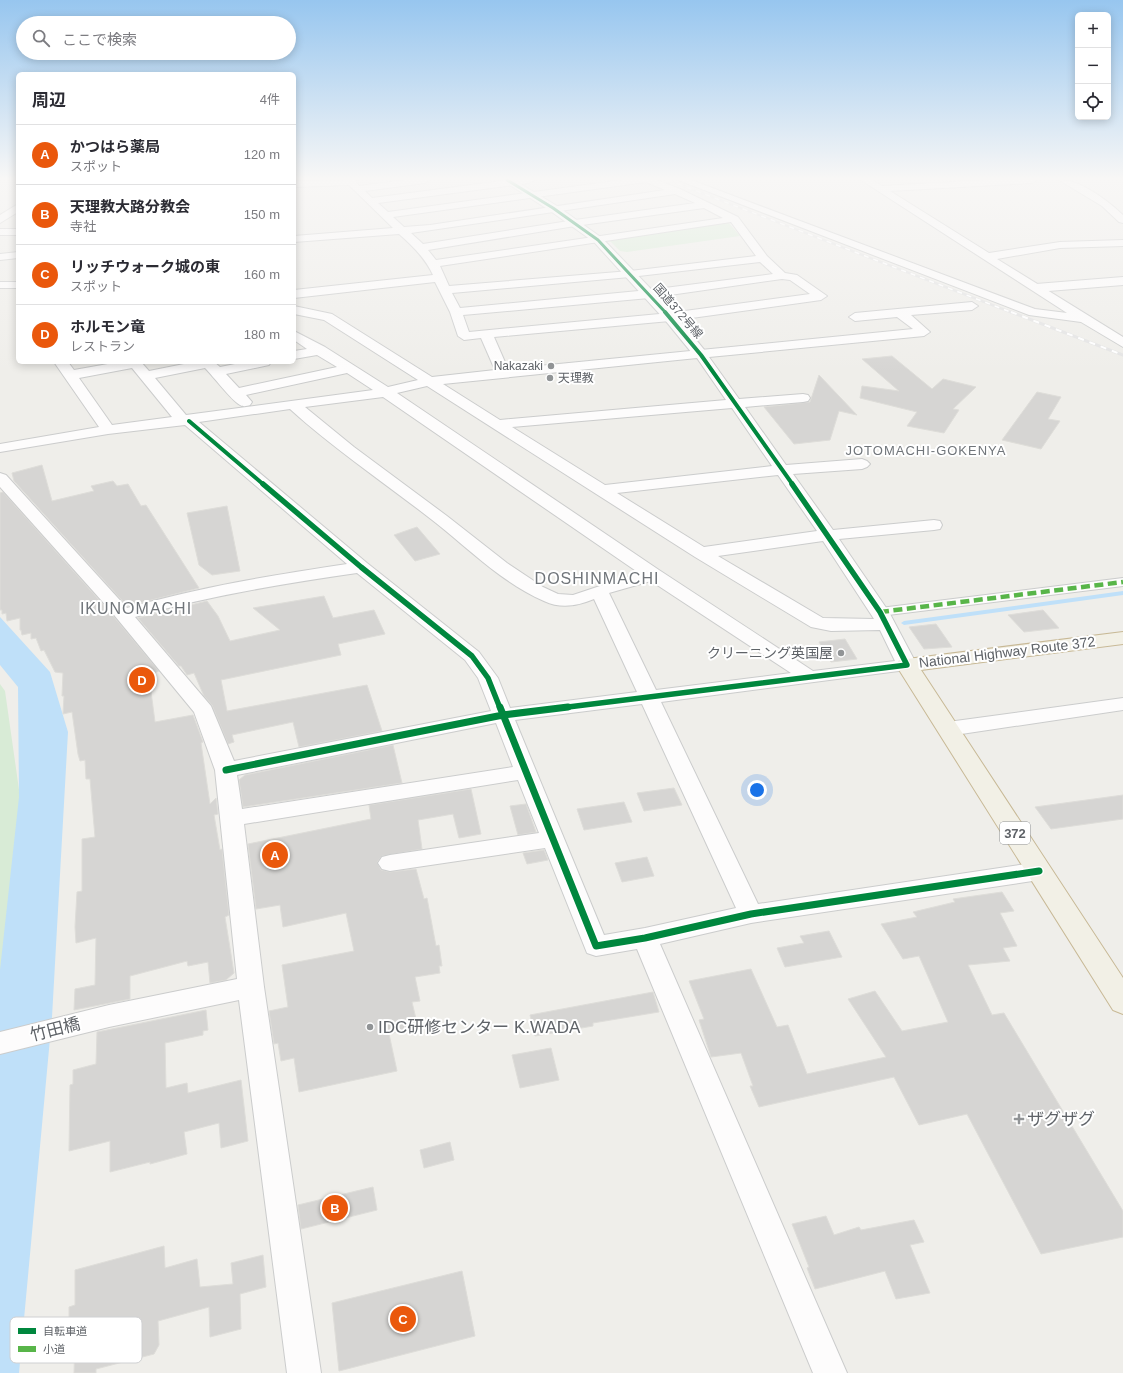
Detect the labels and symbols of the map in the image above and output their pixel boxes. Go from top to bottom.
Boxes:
street label: 国道372号線 [650,281,706,341]
place label: Nakazaki [494,359,543,373]
marker: Nakazaki [546,361,556,371]
place label: 天理教 [558,371,594,385]
marker: 天理教 [545,373,555,383]
district label: JOTOMACHI-GOKENYA [846,443,1006,458]
district label: DOSHINMACHI [535,570,659,587]
district label: IKUNOMACHI [80,600,192,617]
street label: National Highway Route 372 [918,633,1096,671]
place label: クリーニング英国屋 [707,645,833,661]
marker: クリーニング英国屋 [836,648,846,658]
pin: D [129,665,155,695]
your location [747,780,767,800]
road number: 372 [1000,822,1030,844]
pin: A [262,840,288,870]
street label: 竹田橋 [28,1014,82,1045]
place label: IDC研修センター K.WADA [378,1018,581,1037]
marker: IDC研修センター K.WADA [365,1022,375,1032]
place label: ザグザグ [1027,1110,1095,1129]
marker: ザグザグ [1014,1114,1024,1124]
pin: B [322,1193,348,1223]
pin: C [390,1304,416,1334]
legend [10,1317,142,1363]
text: 自転車道 [43,1325,87,1337]
text: 小道 [43,1343,65,1355]

